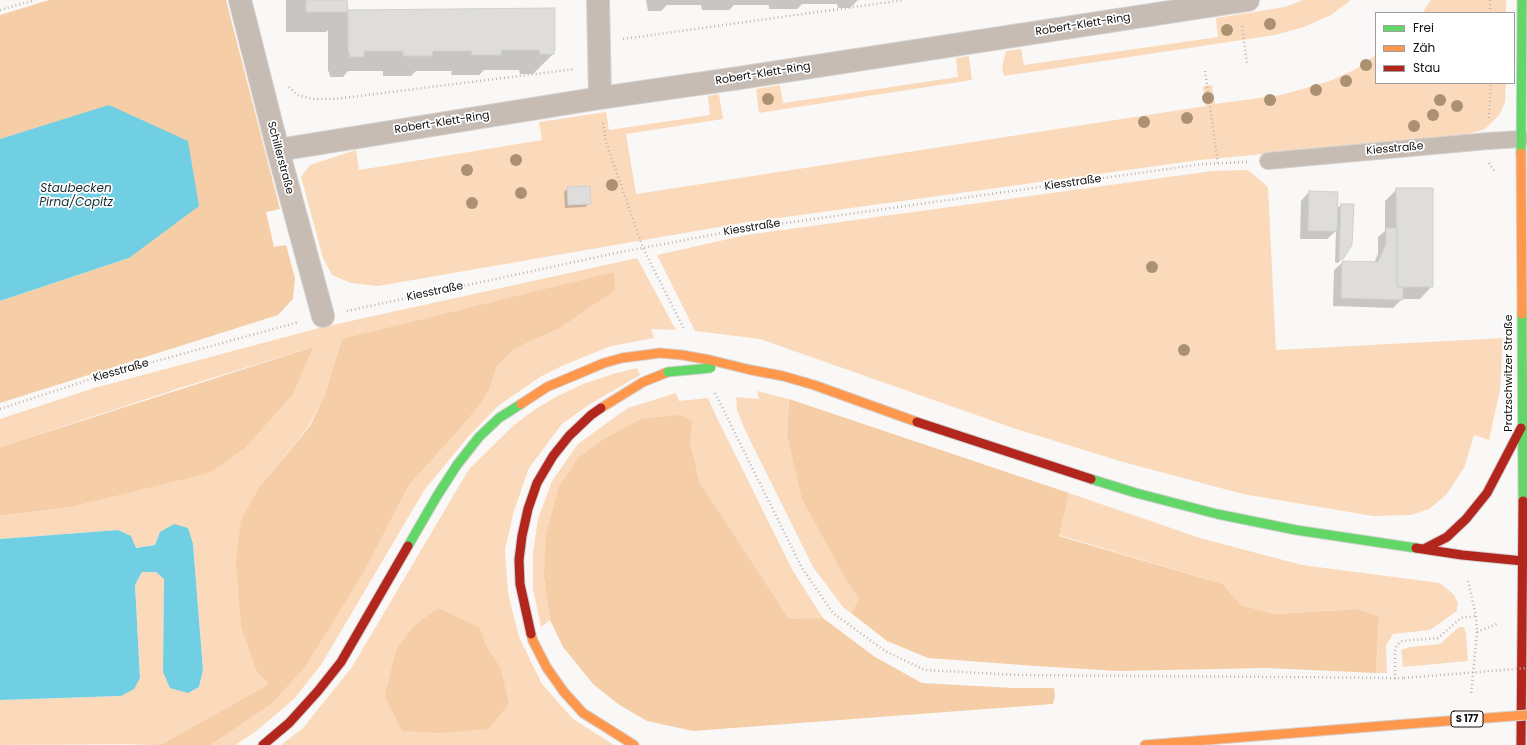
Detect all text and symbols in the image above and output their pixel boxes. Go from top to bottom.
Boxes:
street label: Robert-Klett-Ring [1034,11,1132,39]
legend [1375,12,1515,84]
text: Frei [1413,19,1434,36]
text: Zäh [1413,39,1435,56]
text: Stau [1413,59,1440,76]
street label: Robert-Klett-Ring [714,60,812,88]
street label: Robert-Klett-Ring [393,109,491,137]
street label: Schillerstraße [264,120,296,196]
street label: Kiesstraße [1366,140,1424,158]
street label: Kiesstraße [1044,172,1102,194]
water label: Staubecken Pirna/Copitz [39,182,113,210]
street label: Kiesstraße [723,217,781,239]
street label: Kiesstraße [406,280,464,304]
street label: Pratzschwitzer Straße [1502,314,1516,432]
street label: Kiesstraße [92,357,150,385]
road number: S 177 [1451,711,1483,727]

